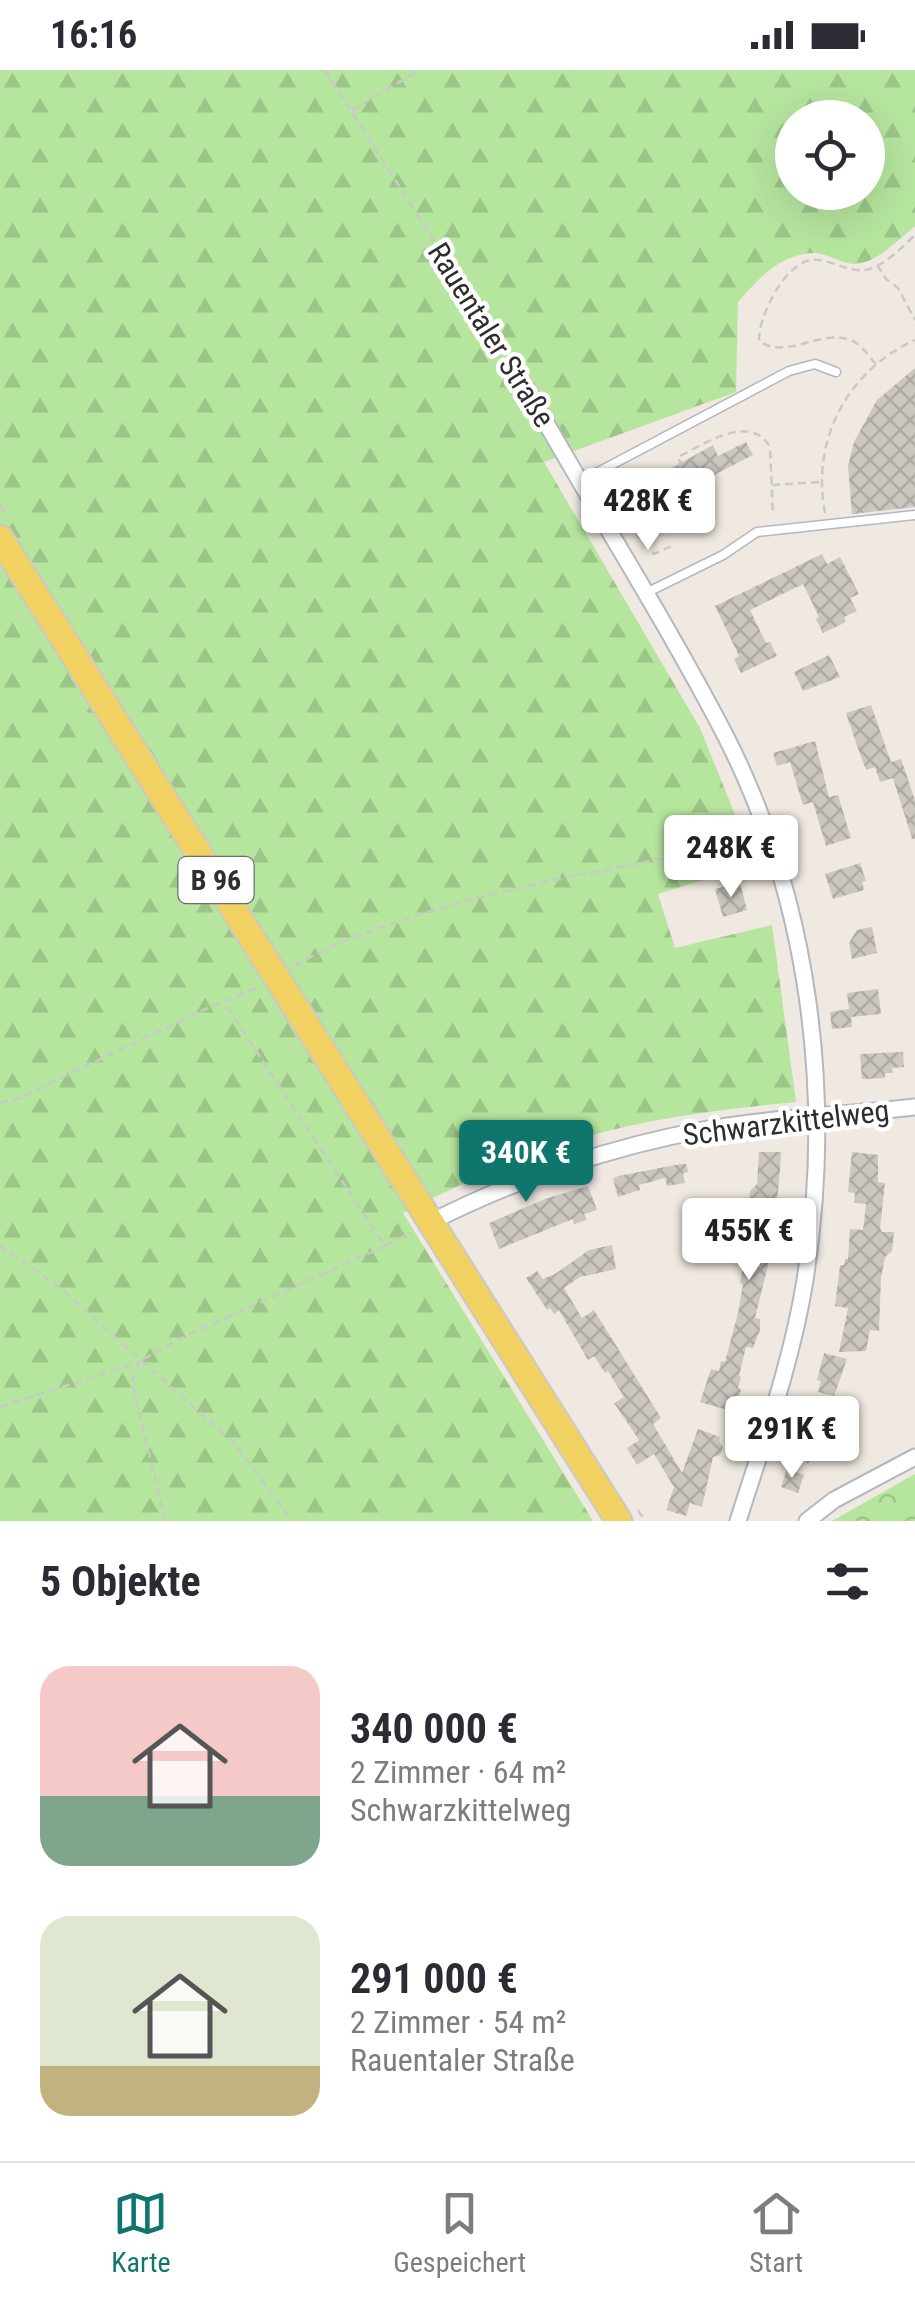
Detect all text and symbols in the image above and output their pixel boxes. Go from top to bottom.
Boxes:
text: 16:16 [50,13,137,57]
map controls [775,100,885,210]
button: locate [775,100,885,210]
street label: Rauentaler Straße [421,236,562,433]
pin: 428K € [567,468,729,553]
text: 428K € [603,481,693,519]
pin: 248K € [650,815,812,900]
text: 248K € [686,828,776,866]
road number: B 96 [178,857,254,903]
street label: Schwarzkittelweg [681,1092,891,1153]
pin: 340K € [445,1120,607,1205]
text: 340K € [481,1133,571,1171]
pin: 455K € [668,1198,830,1283]
text: 455K € [704,1211,794,1249]
pin: 291K € [711,1396,873,1481]
text: 291K € [747,1409,837,1447]
icon: filters [820,1554,875,1609]
text: 5 Objekte [40,1557,201,1606]
text: 340 000 € [350,1704,518,1753]
icon: home [120,1706,240,1826]
text: 2 Zimmer · 64 m² [350,1753,566,1791]
text: Schwarzkittelweg [350,1791,571,1829]
text: 291 000 € [350,1954,518,2003]
icon: home [120,1956,240,2076]
text: 2 Zimmer · 54 m² [350,2003,566,2041]
text: Rauentaler Straße [350,2041,575,2079]
tab: Karte [111,2186,171,2279]
tab: Gespeichert [393,2186,526,2279]
tab: Start [749,2186,804,2279]

